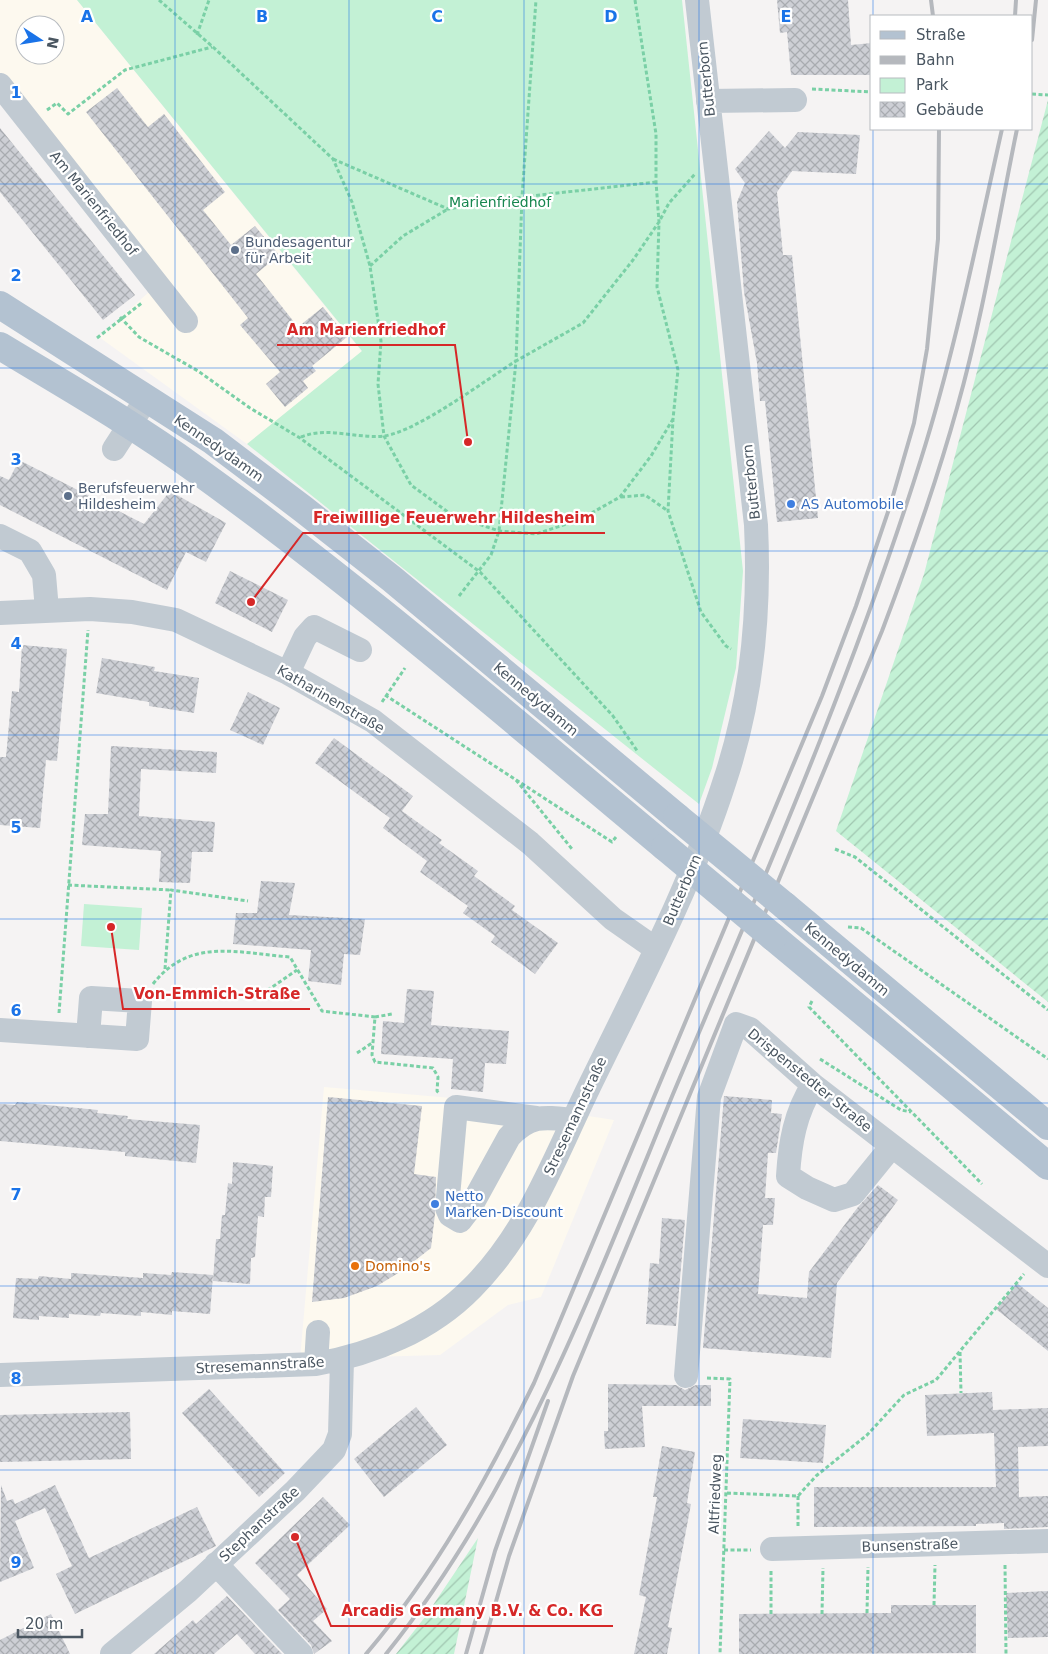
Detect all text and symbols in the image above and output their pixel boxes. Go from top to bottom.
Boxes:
text: A [81,7,94,26]
text: B [256,7,268,26]
text: C [431,7,443,26]
text: D [604,7,618,26]
text: E [781,7,791,26]
north arrow [15,15,65,65]
legend [870,15,1033,130]
text: Straße [916,26,965,44]
text: N [44,35,62,50]
street label: Butterborn [694,41,718,117]
text: Bahn [916,51,955,69]
text: Park [916,76,949,94]
text: 1 [10,83,22,102]
text: Gebäude [916,101,984,119]
street label: Am Marienfriedhof [47,147,142,259]
park label: Marienfriedhof [449,194,552,210]
place label: Bundesagentur für Arbeit [245,234,352,266]
marker: Bundesagentur für Arbeit [229,244,241,256]
text: 2 [10,266,22,285]
callout: Am Marienfriedhof [277,315,455,345]
text: Am Marienfriedhof [287,321,446,339]
street label: Kennedydamm [171,411,267,485]
street label: Butterborn [739,444,763,520]
text: 3 [10,450,22,469]
place label: Berufsfeuerwehr Hildesheim [78,480,195,512]
marker: Berufsfeuerwehr Hildesheim [62,490,74,502]
place label: AS Automobile [801,496,904,512]
marker: AS Automobile [785,498,797,510]
callout: Freiwillige Feuerwehr Hildesheim [303,503,605,533]
text: Freiwillige Feuerwehr Hildesheim [313,509,595,527]
text: 4 [10,634,22,653]
street label: Kennedydamm [490,659,582,739]
street label: Katharinenstraße [275,662,387,736]
text: 5 [10,818,22,837]
street label: Butterborn [660,852,704,928]
street label: Kennedydamm [801,919,893,999]
callout: Von-Emmich-Straße [123,979,310,1009]
text: Von-Emmich-Straße [134,985,300,1003]
text: 6 [10,1001,22,1020]
street label: Drispenstedter Straße [745,1025,875,1135]
street label: Stresemannstraße [541,1054,609,1178]
text: 7 [10,1185,22,1204]
place label: Netto Marken-Discount [445,1188,564,1220]
marker: Netto Marken-Discount [429,1198,441,1210]
place label: Domino's [365,1258,430,1274]
marker: Domino's [349,1260,361,1272]
street label: Stresemannstraße [195,1354,325,1376]
text: 8 [10,1369,22,1388]
street label: Altfriedweg [706,1454,724,1534]
street label: Stephanstraße [216,1483,302,1565]
street label: Bunsenstraße [861,1535,959,1555]
text: 9 [10,1553,22,1572]
callout: Arcadis Germany B.V. & Co. KG [331,1596,613,1626]
text: Arcadis Germany B.V. & Co. KG [341,1602,603,1620]
scale bar [18,1606,81,1638]
text: 20 m [25,1615,63,1633]

